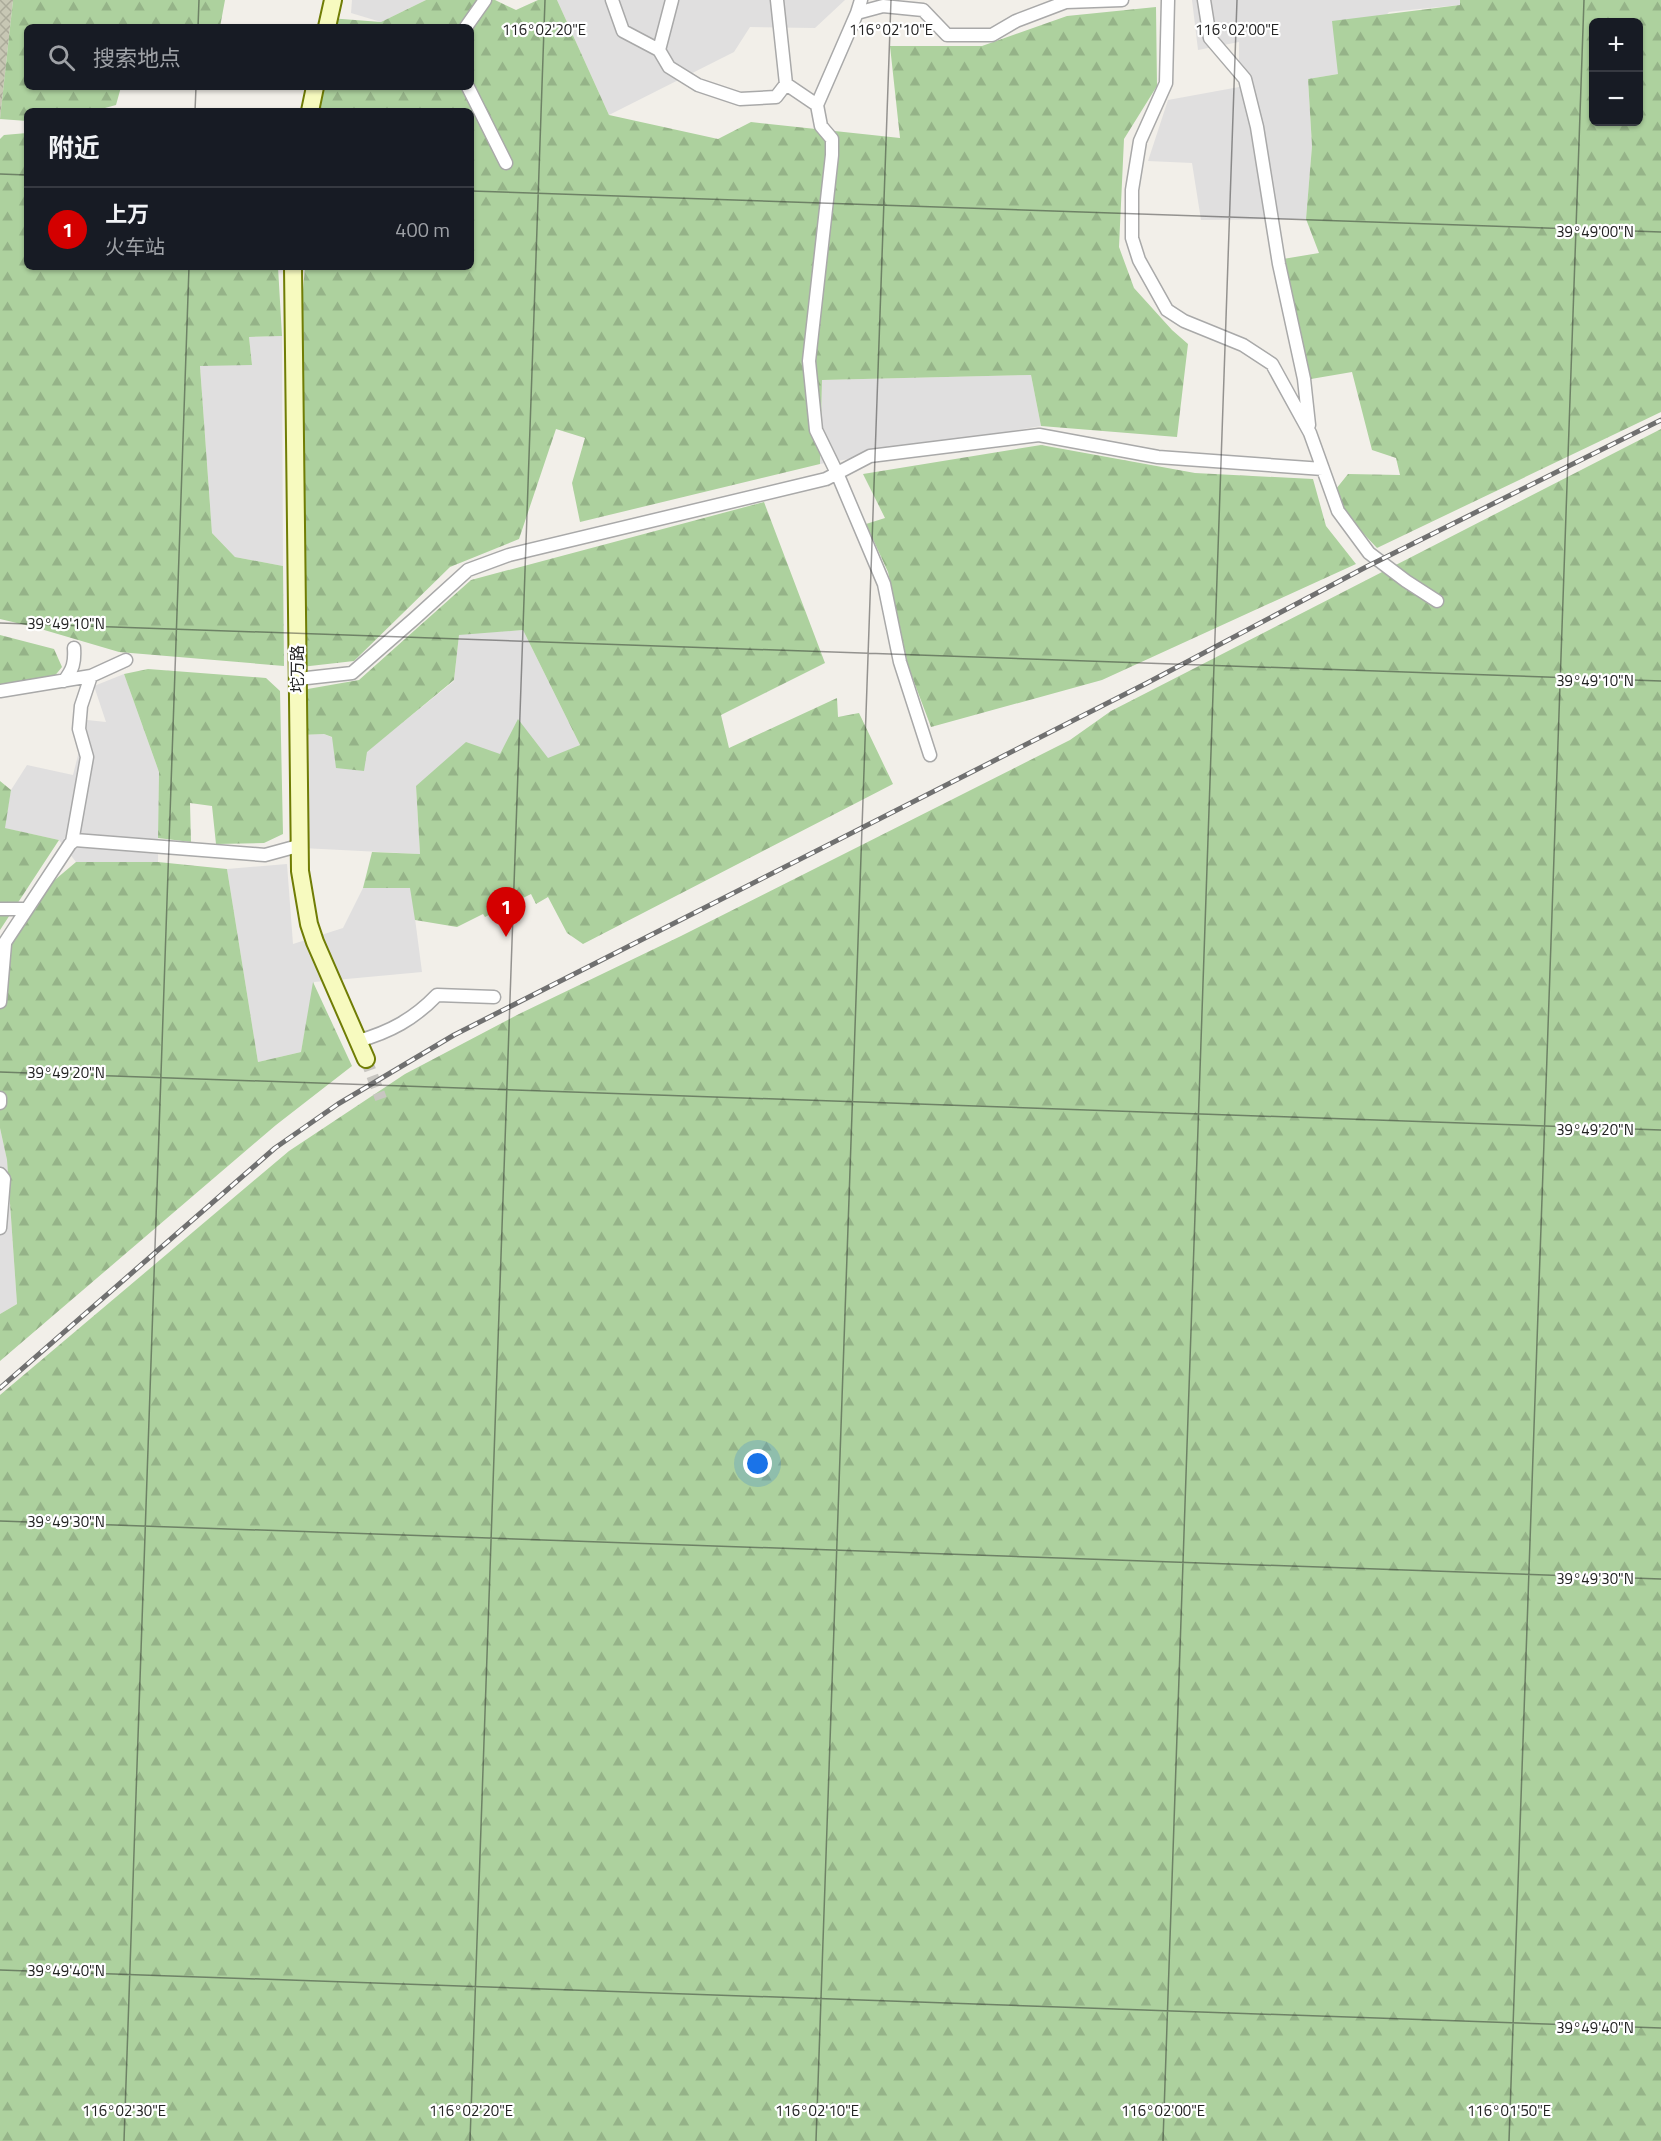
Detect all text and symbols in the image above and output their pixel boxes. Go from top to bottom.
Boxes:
text: 116°02'20"E [502,18,586,41]
text: 116°02'10"E [849,18,933,41]
text: 116°02'00"E [1195,18,1279,41]
map controls [1589,18,1643,126]
button: + [1589,18,1643,72]
search box [24,24,474,90]
icon: search [45,41,78,74]
text: 搜索地点 [93,41,181,75]
button: − [1589,72,1643,126]
text: 附近 [48,128,100,167]
text: 上万 [105,197,149,231]
text: 1 [62,214,73,245]
text: 400 m [395,214,450,245]
text: 39°49'00"N [1556,220,1634,243]
text: 火车站 [105,231,165,262]
text: 39°49'10"N [27,612,105,635]
street label: 坨万路 [285,645,309,693]
text: 39°49'10"N [1556,669,1634,692]
pin: 1 [486,888,526,937]
text: 39°49'20"N [27,1061,105,1084]
text: 39°49'20"N [1556,1118,1634,1141]
your location [743,1449,772,1478]
text: 39°49'30"N [27,1510,105,1533]
text: 39°49'30"N [1556,1567,1634,1590]
text: 39°49'40"N [27,1959,105,1982]
text: 39°49'40"N [1556,2016,1634,2039]
text: 116°02'30"E [82,2099,166,2122]
text: 116°02'20"E [429,2099,513,2122]
text: 116°02'10"E [775,2099,859,2122]
text: 116°02'00"E [1121,2099,1205,2122]
text: 116°01'50"E [1467,2099,1551,2122]

